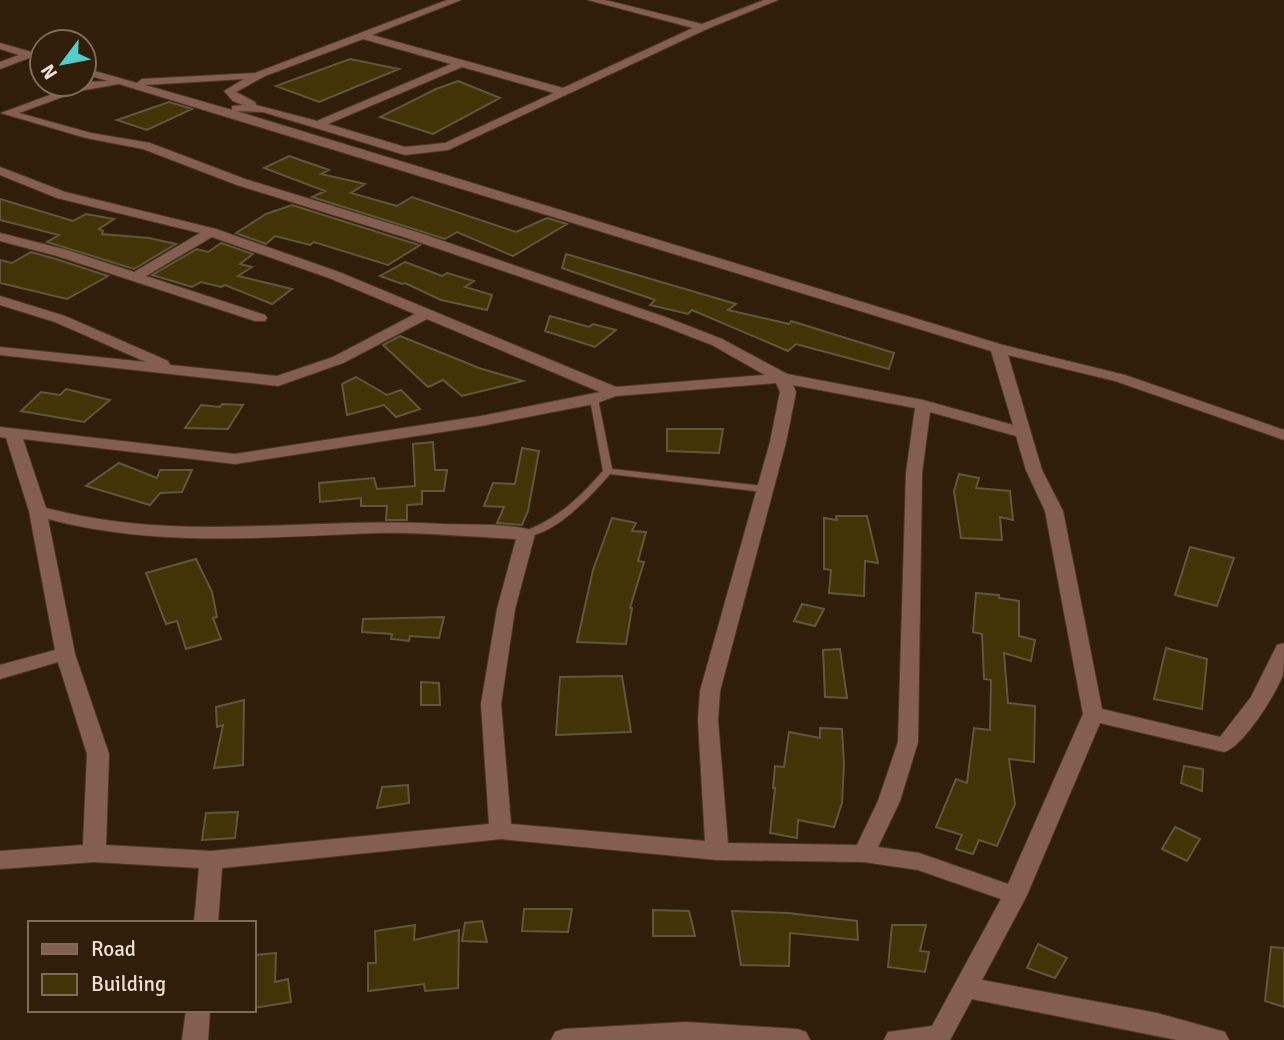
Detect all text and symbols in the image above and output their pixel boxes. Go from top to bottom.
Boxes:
north arrow [28,28,98,98]
text: N [36,60,63,83]
legend [28,921,256,1012]
text: Road [91,936,136,962]
text: Building [91,971,166,997]

